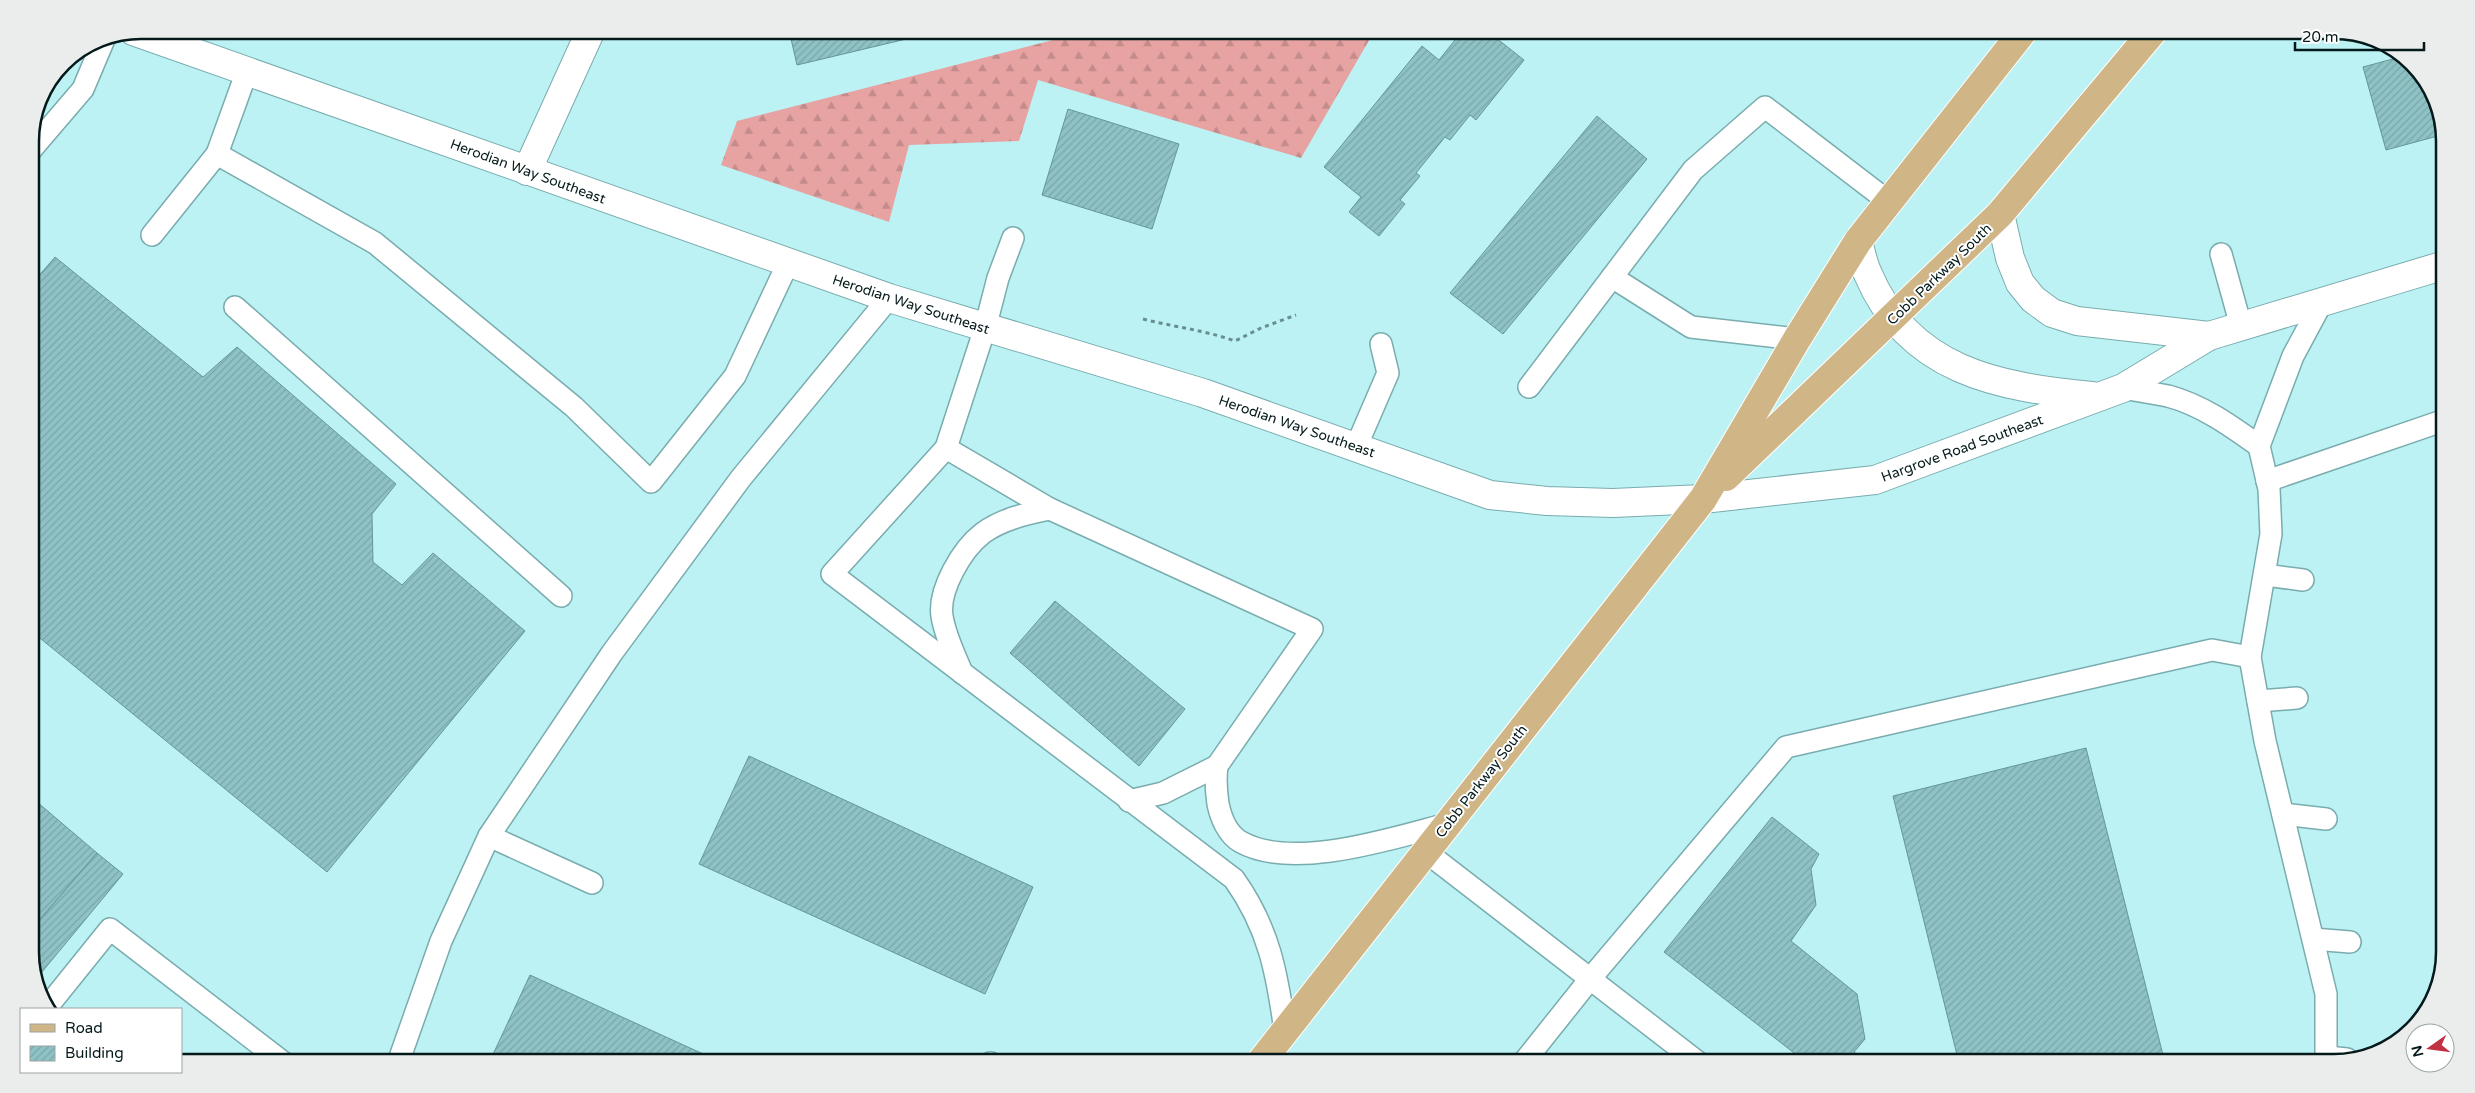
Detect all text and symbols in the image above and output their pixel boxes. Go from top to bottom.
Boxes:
scale bar [2295,20,2424,52]
text: 20 m [2302,28,2339,46]
street label: Herodian Way Southeast [448,135,608,208]
street label: Cobb Parkway South [1884,220,1995,329]
street label: Herodian Way Southeast [830,271,992,338]
street label: Herodian Way Southeast [1216,392,1378,461]
street label: Hargrove Road Southeast [1879,411,2046,486]
street label: Cobb Parkway South [1432,721,1531,841]
legend [20,1008,182,1073]
text: Road [65,1019,103,1037]
north arrow [2405,1023,2455,1073]
text: Building [65,1044,124,1062]
text: N [2408,1044,2427,1059]

